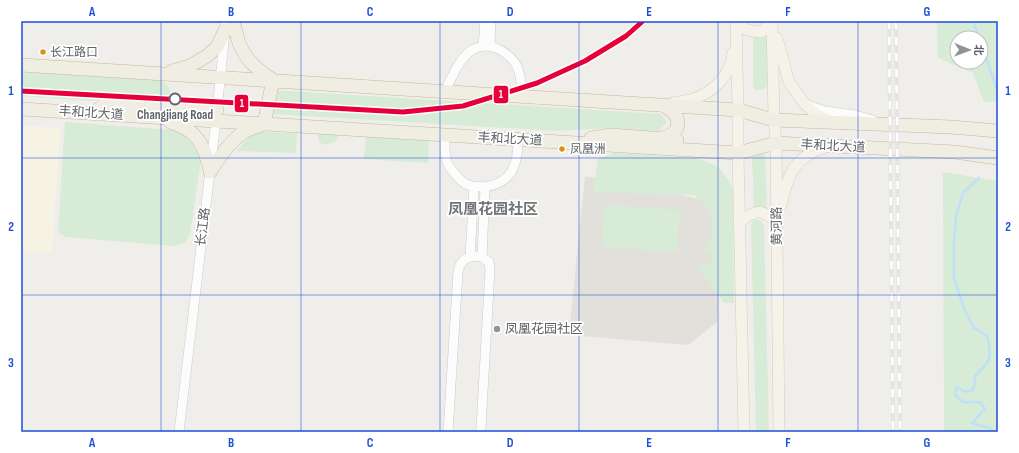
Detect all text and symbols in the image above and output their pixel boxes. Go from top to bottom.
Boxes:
text: A [88,4,96,20]
text: B [228,4,234,20]
text: C [367,4,374,20]
text: D [507,4,514,20]
text: E [646,4,652,20]
text: F [785,4,791,20]
text: G [924,4,931,20]
north arrow [949,30,989,70]
place label: 长江路口 [50,45,98,60]
text: 北 [972,45,985,56]
marker: 长江路口 [38,47,48,57]
text: 1 [8,83,14,99]
text: 1 [1005,83,1011,99]
line badge: 1 [493,85,509,104]
text: 1 [499,88,504,101]
marker: Changjiang Road [168,92,182,106]
line badge: 1 [234,94,249,113]
text: 1 [240,97,245,110]
street label: 丰和北大道 [58,103,124,123]
place label: Changjiang Road [137,107,213,123]
street label: 丰和北大道 [477,129,543,149]
street label: 丰和北大道 [800,136,866,156]
place label: 凤凰洲 [570,142,606,157]
marker: 凤凰洲 [557,144,567,154]
district label: 凤凰花园社区 [448,200,538,219]
street label: 黄河路 [769,206,785,246]
street label: 长江路 [193,207,213,247]
text: 2 [8,219,14,235]
text: 2 [1005,219,1011,235]
place label: 凤凰花园社区 [505,321,583,337]
marker: 凤凰花园社区 [492,324,502,334]
text: 3 [8,355,14,371]
text: 3 [1005,355,1011,371]
text: A [88,435,96,451]
text: B [228,435,234,451]
text: C [367,435,374,451]
text: D [507,435,514,451]
text: E [646,435,652,451]
text: F [785,435,791,451]
text: G [924,435,931,451]

